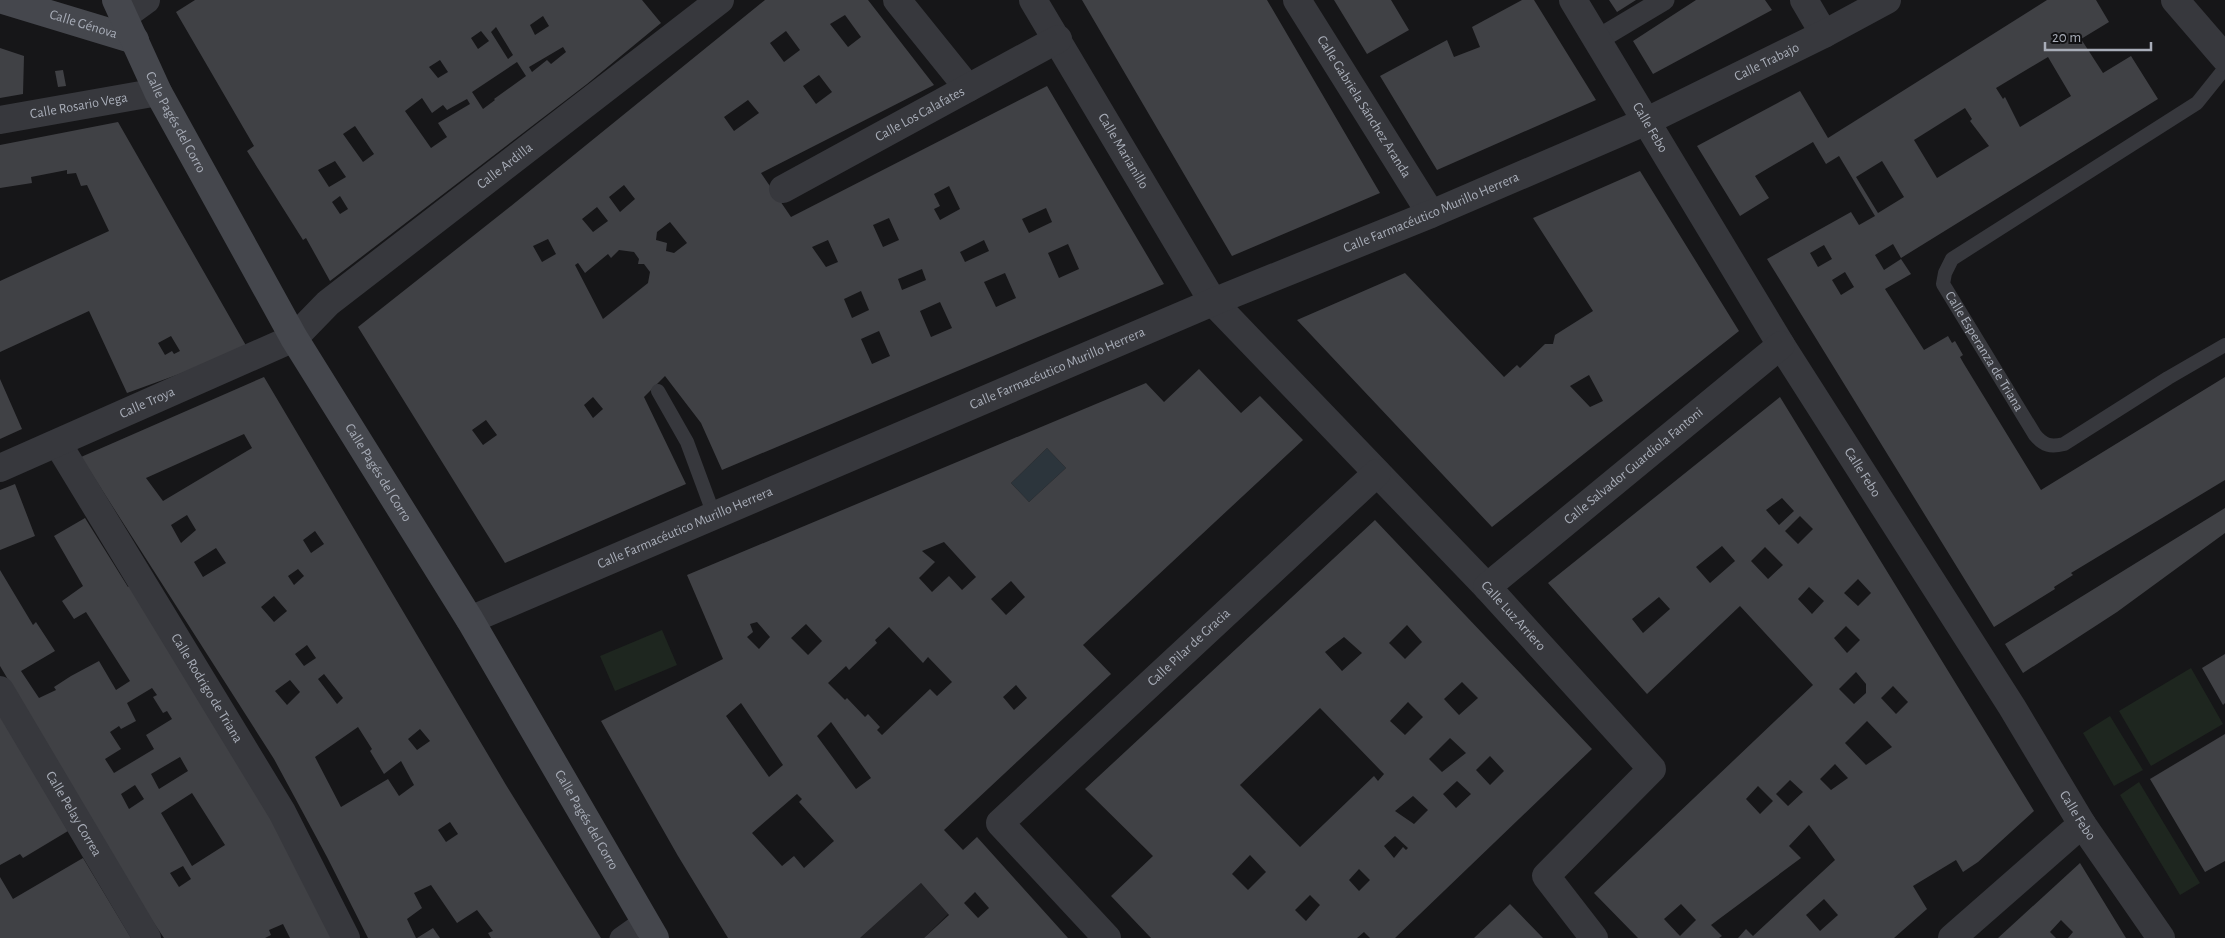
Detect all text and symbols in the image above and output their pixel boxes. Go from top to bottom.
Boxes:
street label: Calle Génova [48,7,119,41]
scale bar [2045,20,2151,52]
text: 20 m [2052,30,2081,45]
street label: Calle Gabriela Sánchez Aranda [1314,33,1414,181]
street label: Calle Trabajo [1732,40,1802,84]
street label: Calle Pagés del Corro [143,69,208,175]
street label: Calle Los Calafates [873,84,967,144]
street label: Calle Rosario Vega [29,90,129,122]
street label: Calle Febo [1630,100,1670,155]
street label: Calle Marianillo [1095,111,1151,192]
street label: Calle Ardilla [475,140,536,192]
street label: Calle Farmacéutico Murillo Herrera [1341,170,1522,256]
street label: Calle Esperanza de Triana [1942,289,2026,414]
street label: Calle Farmacéutico Murillo Herrera [968,325,1148,412]
street label: Calle Troya [117,384,177,421]
street label: Calle Salvador Guardiola Fantoni [1561,405,1706,527]
street label: Calle Pagés del Corro [342,421,414,524]
street label: Calle Febo [1841,445,1883,500]
street label: Calle Farmacéutico Murillo Herrera [595,484,775,572]
street label: Calle Luz Arriero [1478,578,1548,654]
street label: Calle Pilar de Gracia [1145,606,1233,689]
street label: Calle Rodrigo de Triana [168,631,245,746]
street label: Calle Pagés del Corro [552,768,621,872]
street label: Calle Pelay Correa [43,769,104,859]
street label: Calle Febo [2057,788,2098,843]

